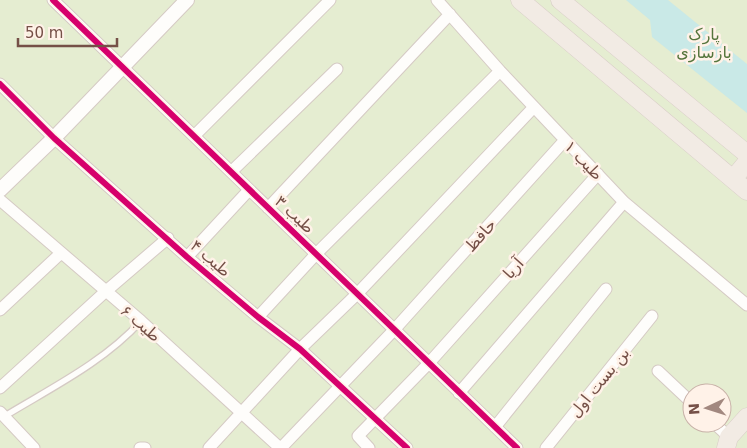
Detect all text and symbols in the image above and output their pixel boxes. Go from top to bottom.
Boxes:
scale bar [18,15,116,47]
text: 50 m [25,24,63,42]
park label: پارک بازسازی [676,25,732,63]
street label: طیب ۱ [560,137,607,184]
street label: طیب ۳ [271,191,318,237]
street label: حافظ [461,215,500,256]
street label: طیب ۴ [187,236,235,281]
street label: آریا [499,253,529,283]
street label: طیب ۶ [117,301,165,346]
street label: بن بست اول [565,343,634,422]
north arrow [682,383,732,433]
text: N [686,403,702,415]

